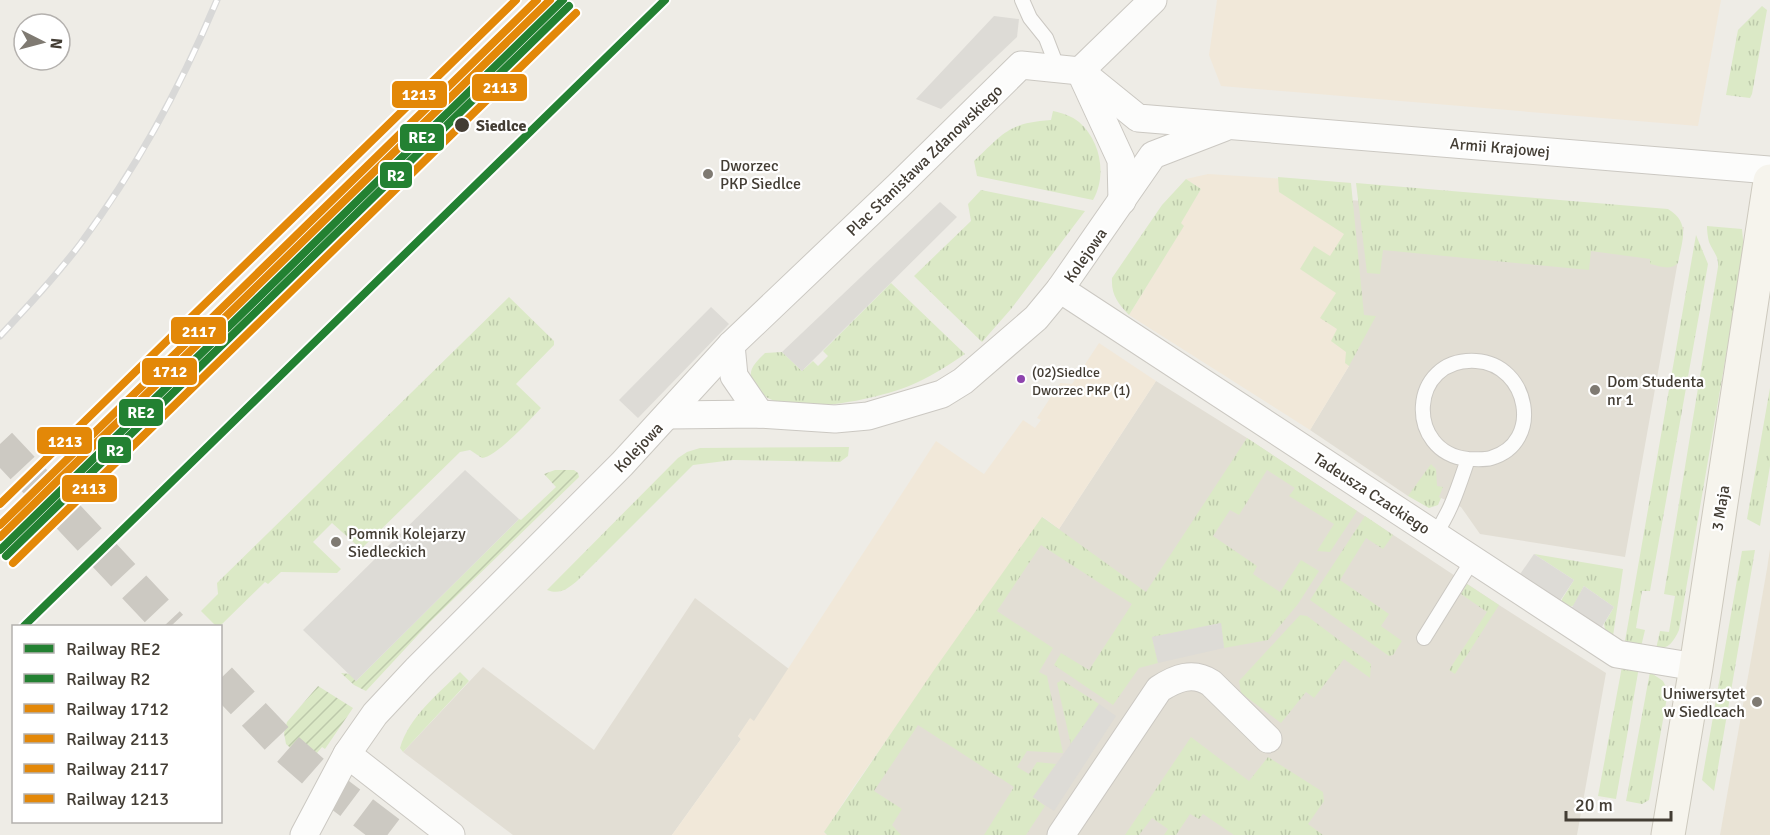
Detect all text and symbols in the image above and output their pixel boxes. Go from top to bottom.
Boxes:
north arrow [12,12,72,72]
text: N [45,37,66,50]
line badge: 2113 [471,73,528,102]
text: 2113 [483,78,517,98]
line badge: 1213 [391,80,448,109]
street label: Plac Stanisława Zdanowskiego [842,81,1007,241]
text: 1213 [402,85,436,105]
marker: Siedlce [453,116,471,134]
place label: Siedlce [476,116,527,136]
line badge: RE2 [399,123,445,152]
text: RE2 [408,128,436,148]
street label: Armii Krajowej [1449,134,1551,162]
place label: Dworzec PKP Siedlce [720,156,801,194]
line badge: R2 [379,161,413,189]
text: R2 [387,166,405,186]
marker: Dworzec PKP Siedlce [701,167,715,181]
street label: Kolejowa [1060,224,1112,287]
line badge: 2117 [170,316,227,345]
text: 2117 [182,322,217,342]
line badge: 1712 [141,357,198,386]
text: 1712 [153,362,187,382]
place label: (02)Siedlce Dworzec PKP (1) [1032,364,1130,399]
place label: Dom Studenta nr 1 [1607,372,1704,410]
marker: (02)Siedlce Dworzec PKP (1) [1015,373,1027,385]
marker: Dom Studenta nr 1 [1588,383,1602,397]
line badge: RE2 [118,398,164,427]
text: RE2 [127,403,155,423]
street label: Kolejowa [610,418,668,477]
line badge: 1213 [36,426,93,455]
text: 1213 [48,432,82,452]
line badge: R2 [97,436,132,464]
text: R2 [106,441,124,461]
street label: Tadeusza Czackiego [1309,449,1434,539]
line badge: 2113 [61,474,118,503]
text: 2113 [72,479,106,499]
street label: 3 Maja [1708,484,1734,532]
place label: Pomnik Kolejarzy Siedleckich [348,524,466,562]
marker: Pomnik Kolejarzy Siedleckich [329,535,343,549]
legend [12,625,222,823]
text: Railway RE2 [66,638,161,660]
text: Railway R2 [66,668,151,690]
place label: Uniwersytet w Siedlcach [1662,684,1745,722]
marker: Uniwersytet w Siedlcach [1750,695,1764,709]
text: Railway 1712 [66,698,169,720]
text: Railway 2113 [66,728,169,750]
text: Railway 2117 [66,758,169,780]
scale bar [1566,784,1671,822]
text: Railway 1213 [66,788,169,810]
text: 20 m [1575,794,1613,816]

